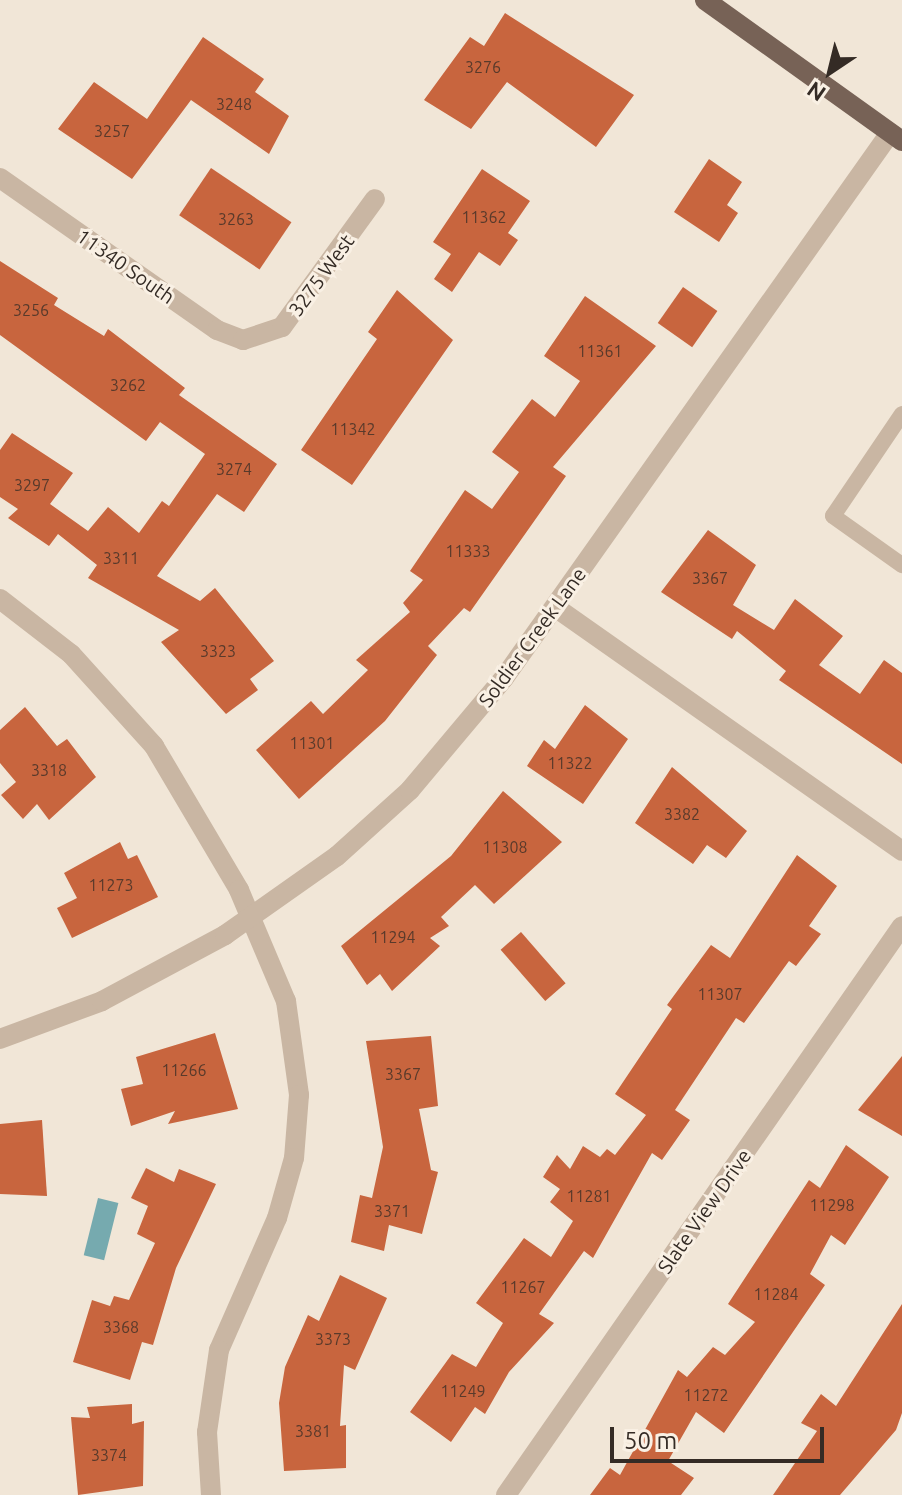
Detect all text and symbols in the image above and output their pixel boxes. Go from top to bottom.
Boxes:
north arrow [790,32,870,112]
house number: 3276 [465,57,501,77]
text: N [802,77,830,107]
house number: 3248 [216,94,252,114]
house number: 3257 [94,121,130,141]
house number: 11362 [461,207,507,227]
house number: 3263 [218,209,254,229]
street label: 11340 South [72,224,180,308]
street label: 3275 West [283,229,359,321]
house number: 3256 [13,300,49,320]
house number: 11361 [577,341,623,361]
house number: 3262 [110,375,146,395]
house number: 11342 [330,419,376,439]
house number: 3274 [216,459,252,479]
house number: 3297 [14,475,50,495]
house number: 11333 [445,541,491,561]
house number: 3311 [103,548,139,568]
street label: Soldier Creek Lane [473,563,591,711]
house number: 3367 [692,568,728,588]
house number: 3323 [200,641,236,661]
house number: 11301 [289,733,335,753]
house number: 11322 [547,753,593,773]
house number: 3318 [31,760,67,780]
house number: 3382 [664,804,700,824]
house number: 11308 [482,837,528,857]
house number: 11273 [88,875,134,895]
house number: 11294 [370,927,416,947]
house number: 11307 [697,984,743,1004]
house number: 11266 [161,1060,207,1080]
house number: 3367 [385,1064,421,1084]
street label: Slate View Drive [652,1144,756,1278]
house number: 11281 [566,1186,612,1206]
house number: 11298 [809,1195,855,1215]
house number: 3371 [374,1201,410,1221]
house number: 11267 [500,1277,546,1297]
house number: 11284 [753,1284,799,1304]
house number: 3368 [103,1317,139,1337]
house number: 3373 [315,1329,351,1349]
house number: 11249 [440,1381,486,1401]
house number: 11272 [683,1385,729,1405]
scale bar [614,1411,828,1461]
house number: 3381 [295,1421,331,1441]
text: 50 m [624,1427,677,1454]
house number: 3374 [91,1445,127,1465]

